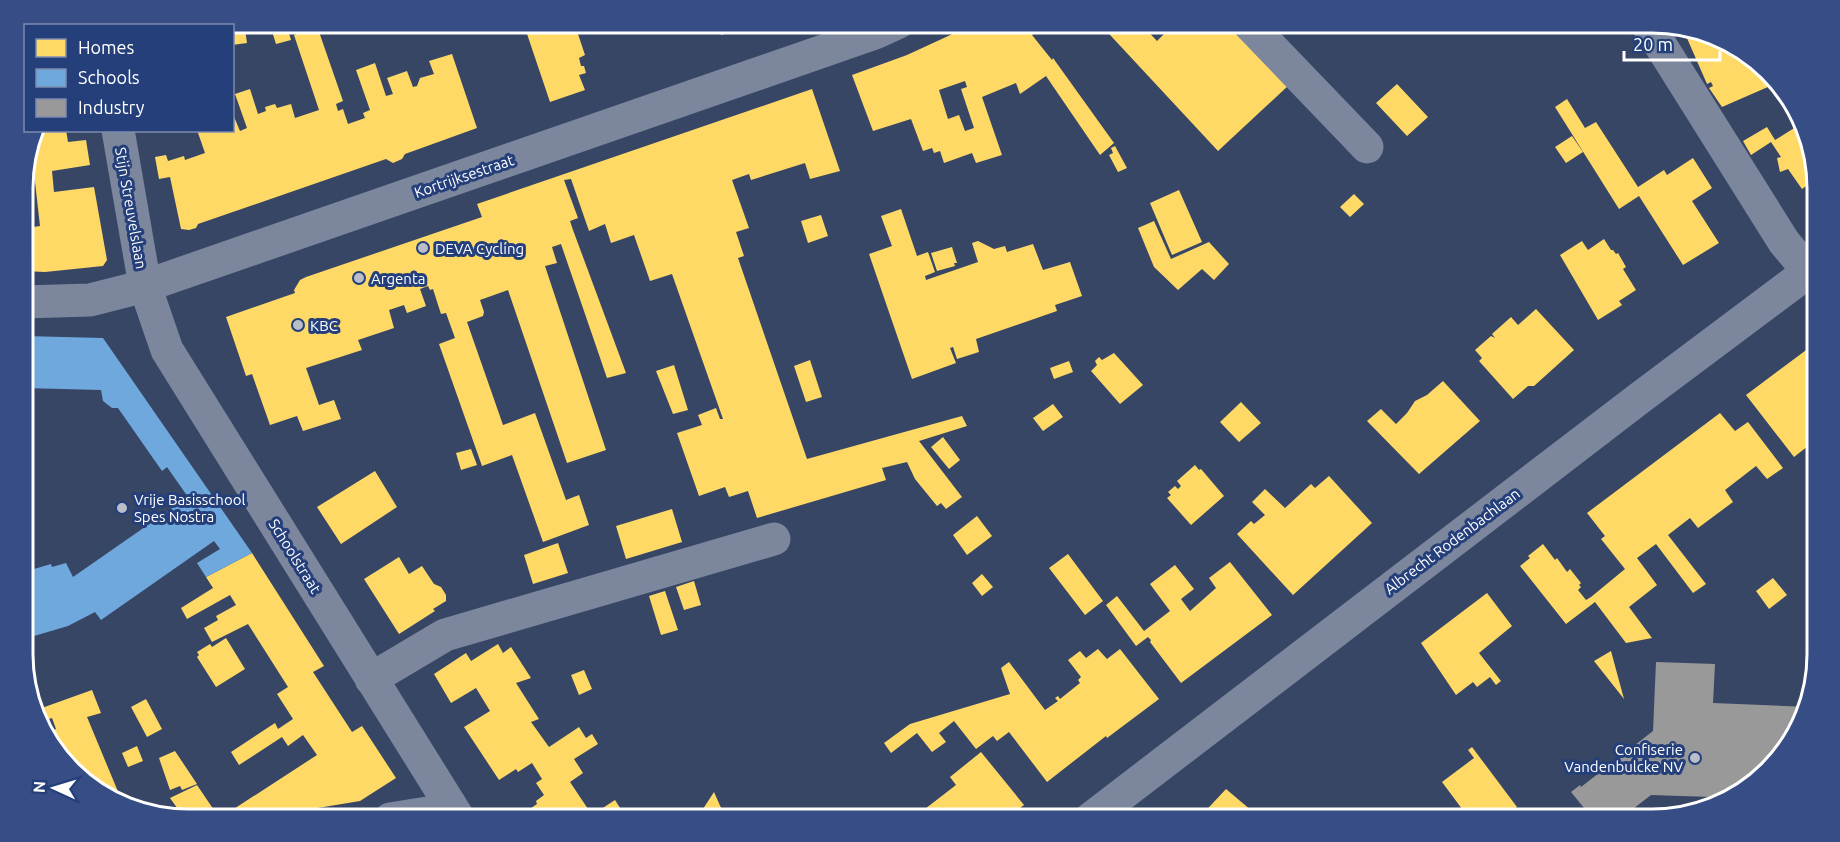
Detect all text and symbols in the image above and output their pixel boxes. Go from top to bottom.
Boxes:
legend [24,24,234,132]
scale bar [1624,24,1720,62]
text: 20 m [1633,34,1673,54]
text: Homes [78,37,135,57]
text: Schools [78,67,140,87]
text: Industry [78,97,145,117]
street label: Stijn Streuvelslaan [112,146,150,270]
street label: Kortrijksestraat [412,151,516,201]
place label: DEVA Cycling [435,240,524,257]
marker: DEVA Cycling [416,241,430,255]
place label: Argenta [371,270,425,287]
marker: Argenta [352,271,366,285]
place label: KBC [310,317,338,334]
marker: KBC [291,318,305,332]
street label: Albrecht Rodenbachlaan [1381,485,1523,597]
place label: Vrije Basisschool Spes Nostra [134,491,245,525]
marker: Vrije Basisschool Spes Nostra [115,501,129,515]
street label: Schoolstraat [265,516,325,596]
place label: Confiserie Vandenbulcke NV [1564,741,1683,775]
marker: Confiserie Vandenbulcke NV [1688,751,1702,765]
north arrow [24,758,84,818]
text: N [30,780,48,794]

